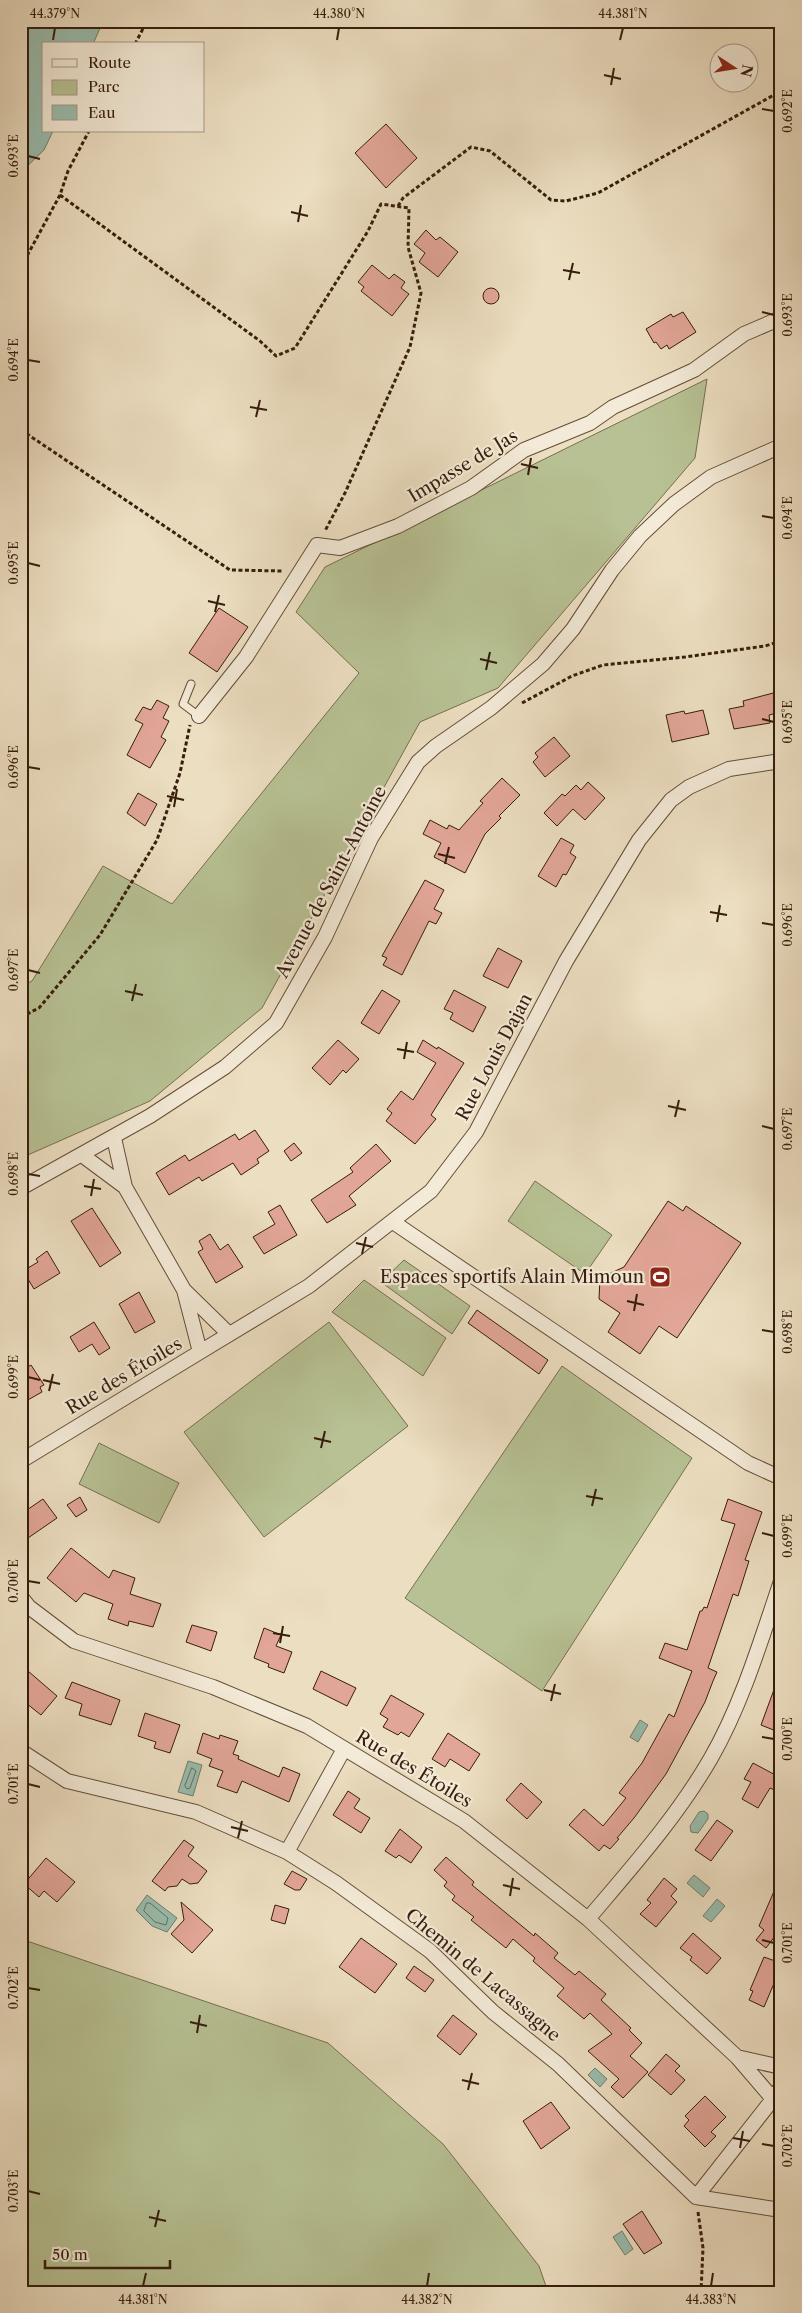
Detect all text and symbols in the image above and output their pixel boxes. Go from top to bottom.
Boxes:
text: 44.379°N [30,6,80,21]
text: 44.380°N [313,6,365,21]
text: 44.381°N [598,6,648,21]
legend [42,42,205,132]
north arrow [710,42,760,92]
text: Route [88,53,131,72]
text: N [737,63,757,79]
text: Parc [88,77,120,96]
text: 0.692°E [780,89,795,133]
text: Eau [88,103,116,122]
text: 0.693°E [6,134,21,178]
text: 0.693°E [780,293,795,337]
text: 0.694°E [6,338,21,382]
street label: Impasse de Jas [404,425,522,507]
text: 0.694°E [780,496,795,540]
text: 0.695°E [6,541,21,585]
text: 0.695°E [780,700,795,744]
text: 0.696°E [6,745,21,789]
street label: Avenue de Saint-Antoine [270,782,391,983]
text: 0.696°E [780,903,795,947]
text: 0.697°E [6,949,21,991]
street label: Rue Louis Dajan [451,990,537,1124]
text: 0.697°E [780,1108,795,1150]
text: 0.698°E [6,1152,21,1196]
sports icon: Espaces sportifs Alain Mimoun [648,1265,672,1289]
place label: Espaces sportifs Alain Mimoun [380,1266,644,1288]
text: 0.698°E [780,1310,795,1354]
street label: Rue des Étoiles [62,1332,186,1419]
text: 0.699°E [6,1355,21,1399]
text: 0.699°E [780,1514,795,1558]
text: 0.700°E [6,1559,21,1603]
text: 0.700°E [780,1717,795,1761]
street label: Rue des Étoiles [352,1725,476,1812]
text: 0.701°E [6,1763,21,1805]
street label: Chemin de Lacassagne [401,1904,565,2046]
text: 0.701°E [780,1922,795,1964]
text: 0.702°E [6,1966,21,2010]
text: 0.702°E [780,2124,795,2168]
text: 0.703°E [6,2170,21,2212]
scale bar [45,2238,170,2270]
text: 50 m [52,2245,88,2264]
text: 44.381°N [118,2292,168,2307]
text: 44.382°N [401,2292,453,2307]
text: 44.383°N [685,2292,737,2307]

